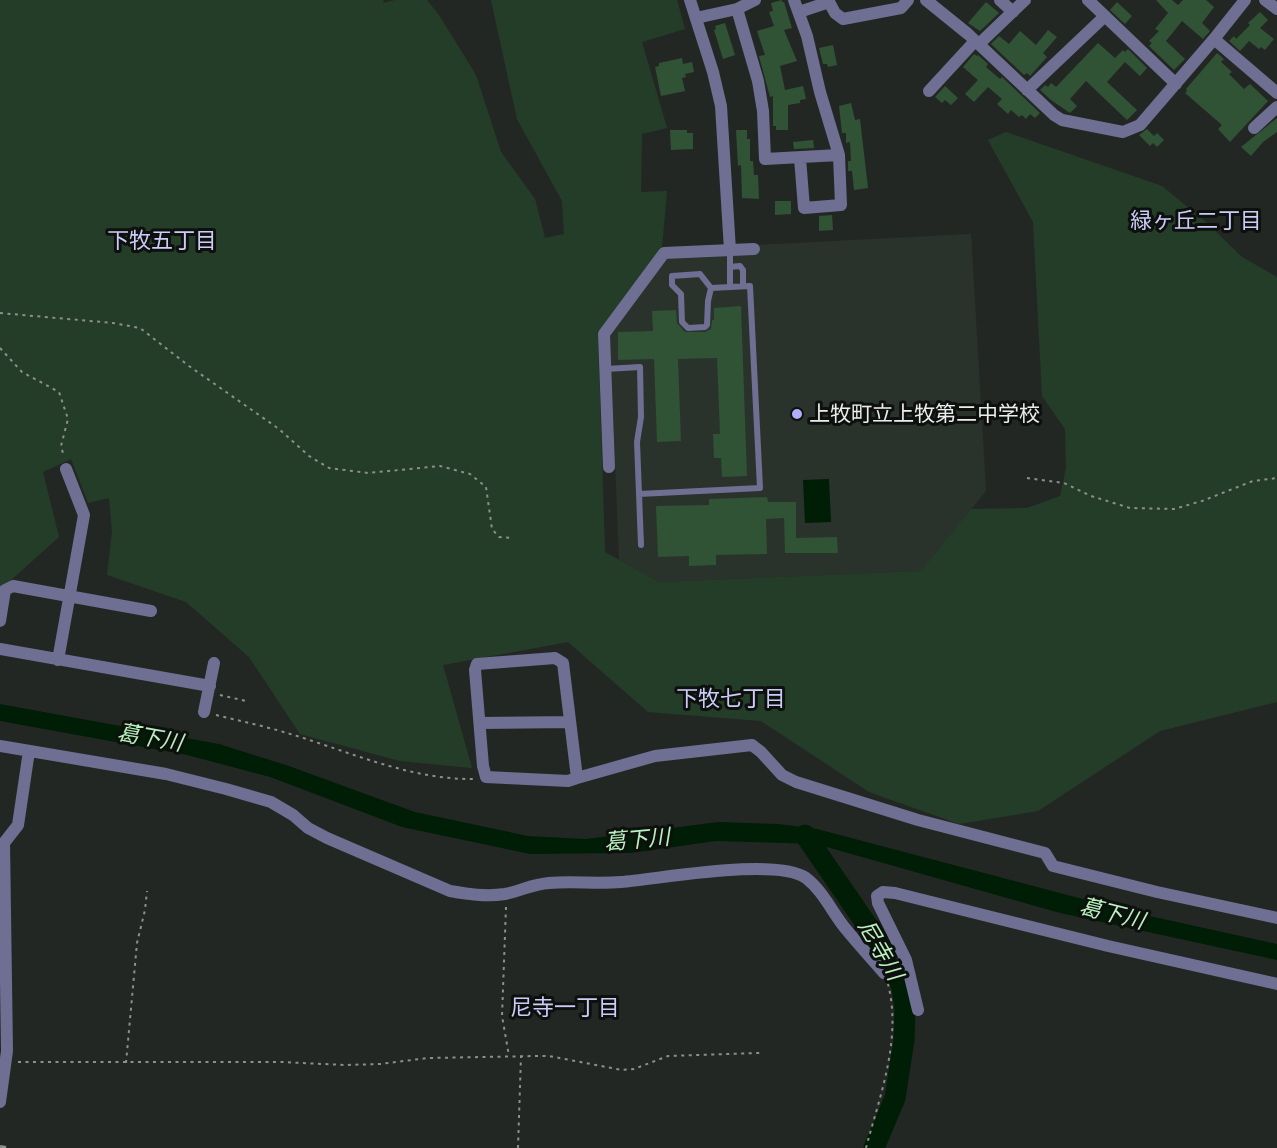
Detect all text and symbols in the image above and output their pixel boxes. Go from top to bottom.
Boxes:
district label: 緑ヶ丘二丁目 [1130,208,1262,234]
district label: 下牧五丁目 [107,228,217,254]
place label: 上牧町立上牧第二中学校 [809,401,1040,427]
marker: 上牧町立上牧第二中学校 [790,407,804,421]
district label: 下牧七丁目 [676,686,786,712]
water label: 葛下川 [115,719,185,757]
water label: 葛下川 [603,824,671,856]
water label: 葛下川 [1077,893,1147,935]
water label: 尼寺川 [852,915,908,985]
district label: 尼寺一丁目 [510,995,620,1021]

